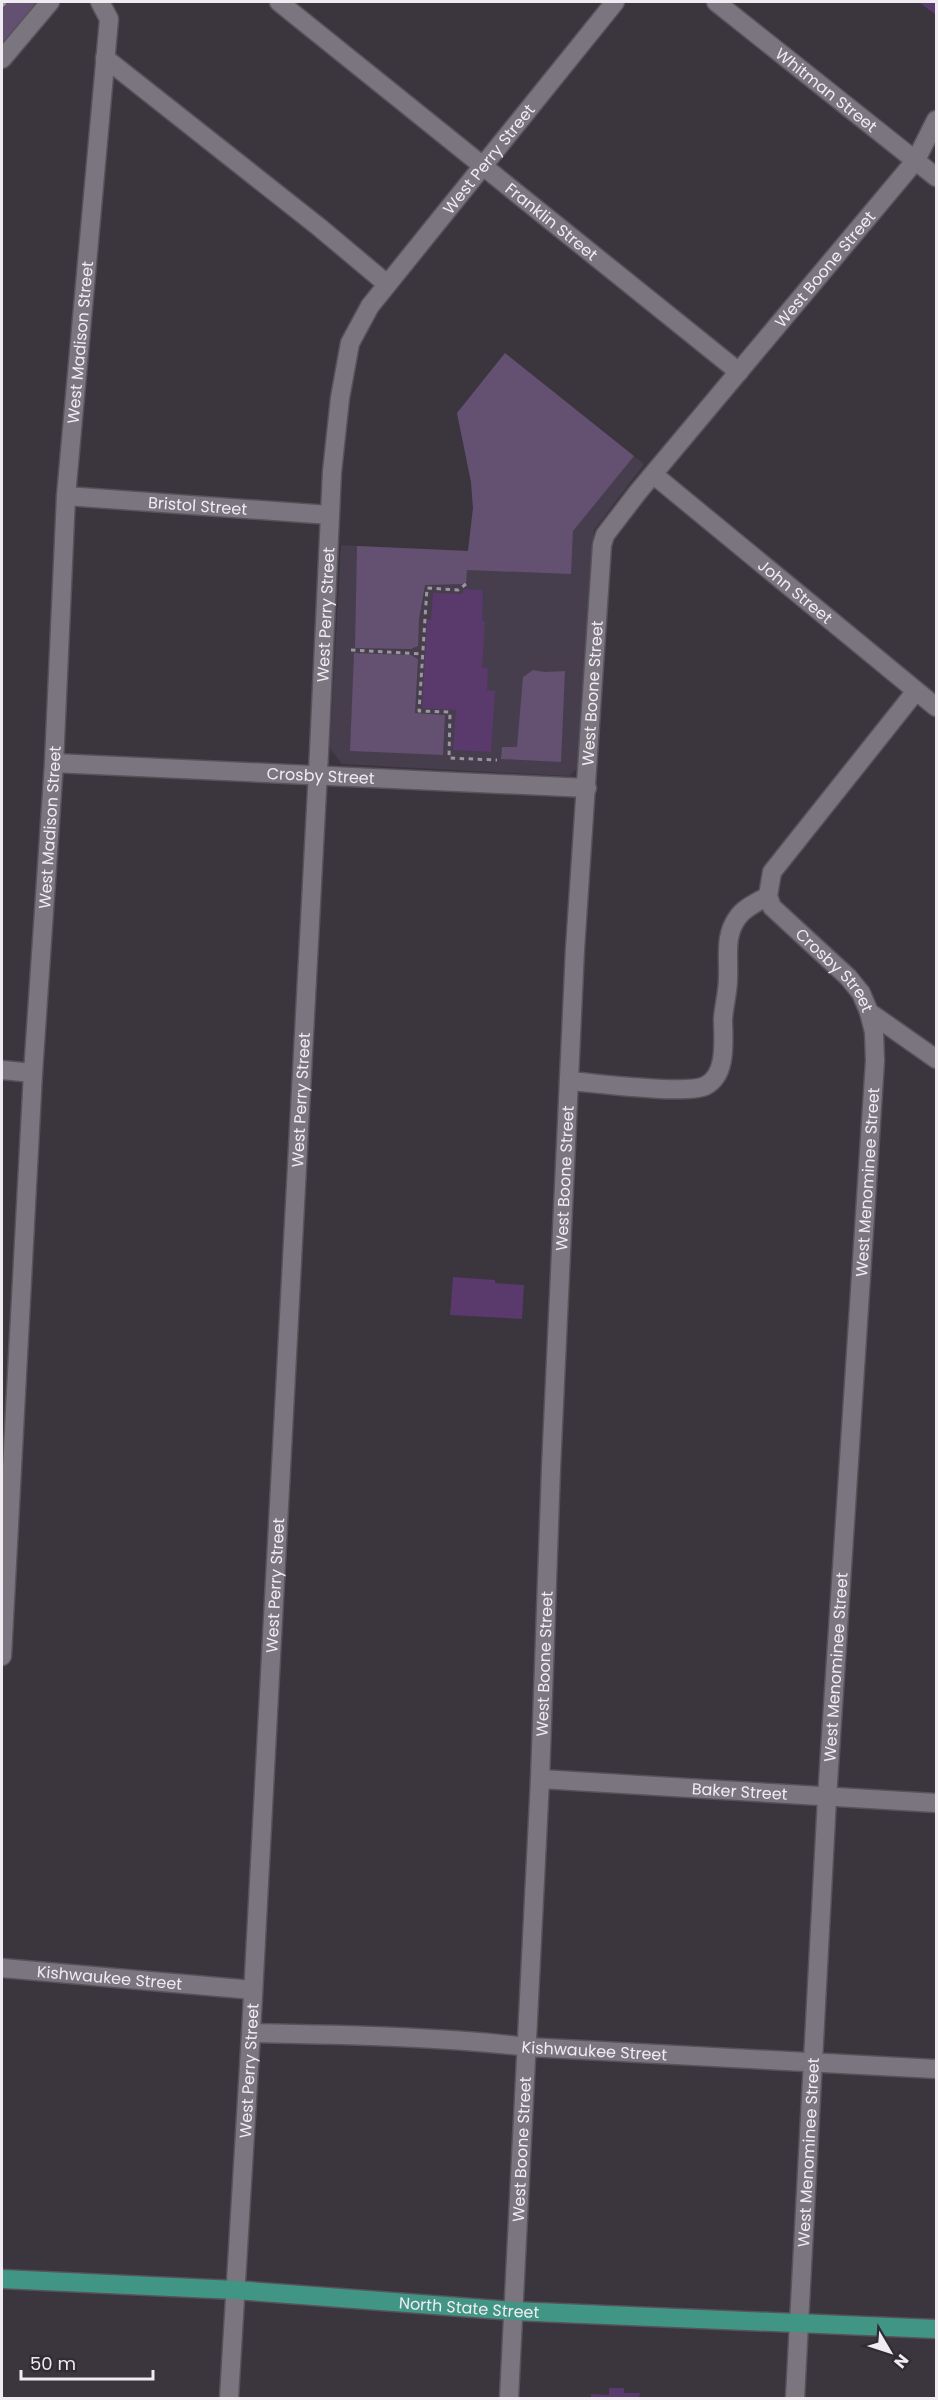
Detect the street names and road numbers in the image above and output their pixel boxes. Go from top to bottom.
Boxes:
street label: Whitman Street [771,42,882,138]
street label: West Perry Street [437,99,540,219]
street label: Franklin Street [501,177,603,266]
street label: West Boone Street [769,206,880,332]
street label: West Madison Street [61,260,99,425]
street label: Bristol Street [147,490,248,521]
street label: West Perry Street [311,546,340,683]
street label: John Street [753,554,838,629]
street label: West Boone Street [576,619,608,767]
street label: West Madison Street [33,745,66,910]
street label: Crosby Street [266,761,375,790]
street label: Crosby Street [790,923,879,1016]
street label: West Perry Street [285,1032,316,1168]
street label: West Menominee Street [849,1086,885,1278]
street label: West Boone Street [550,1105,579,1252]
street label: West Perry Street [260,1517,290,1653]
street label: West Menominee Street [818,1571,853,1763]
street label: West Boone Street [530,1590,558,1737]
street label: Baker Street [691,1777,788,1805]
street label: Kishwaukee Street [36,1960,183,1995]
street label: West Perry Street [233,2002,264,2139]
street label: Kishwaukee Street [520,2035,668,2066]
street label: West Menominee Street [792,2057,825,2248]
street label: West Boone Street [506,2076,537,2223]
street label: North State Street [398,2291,540,2324]

